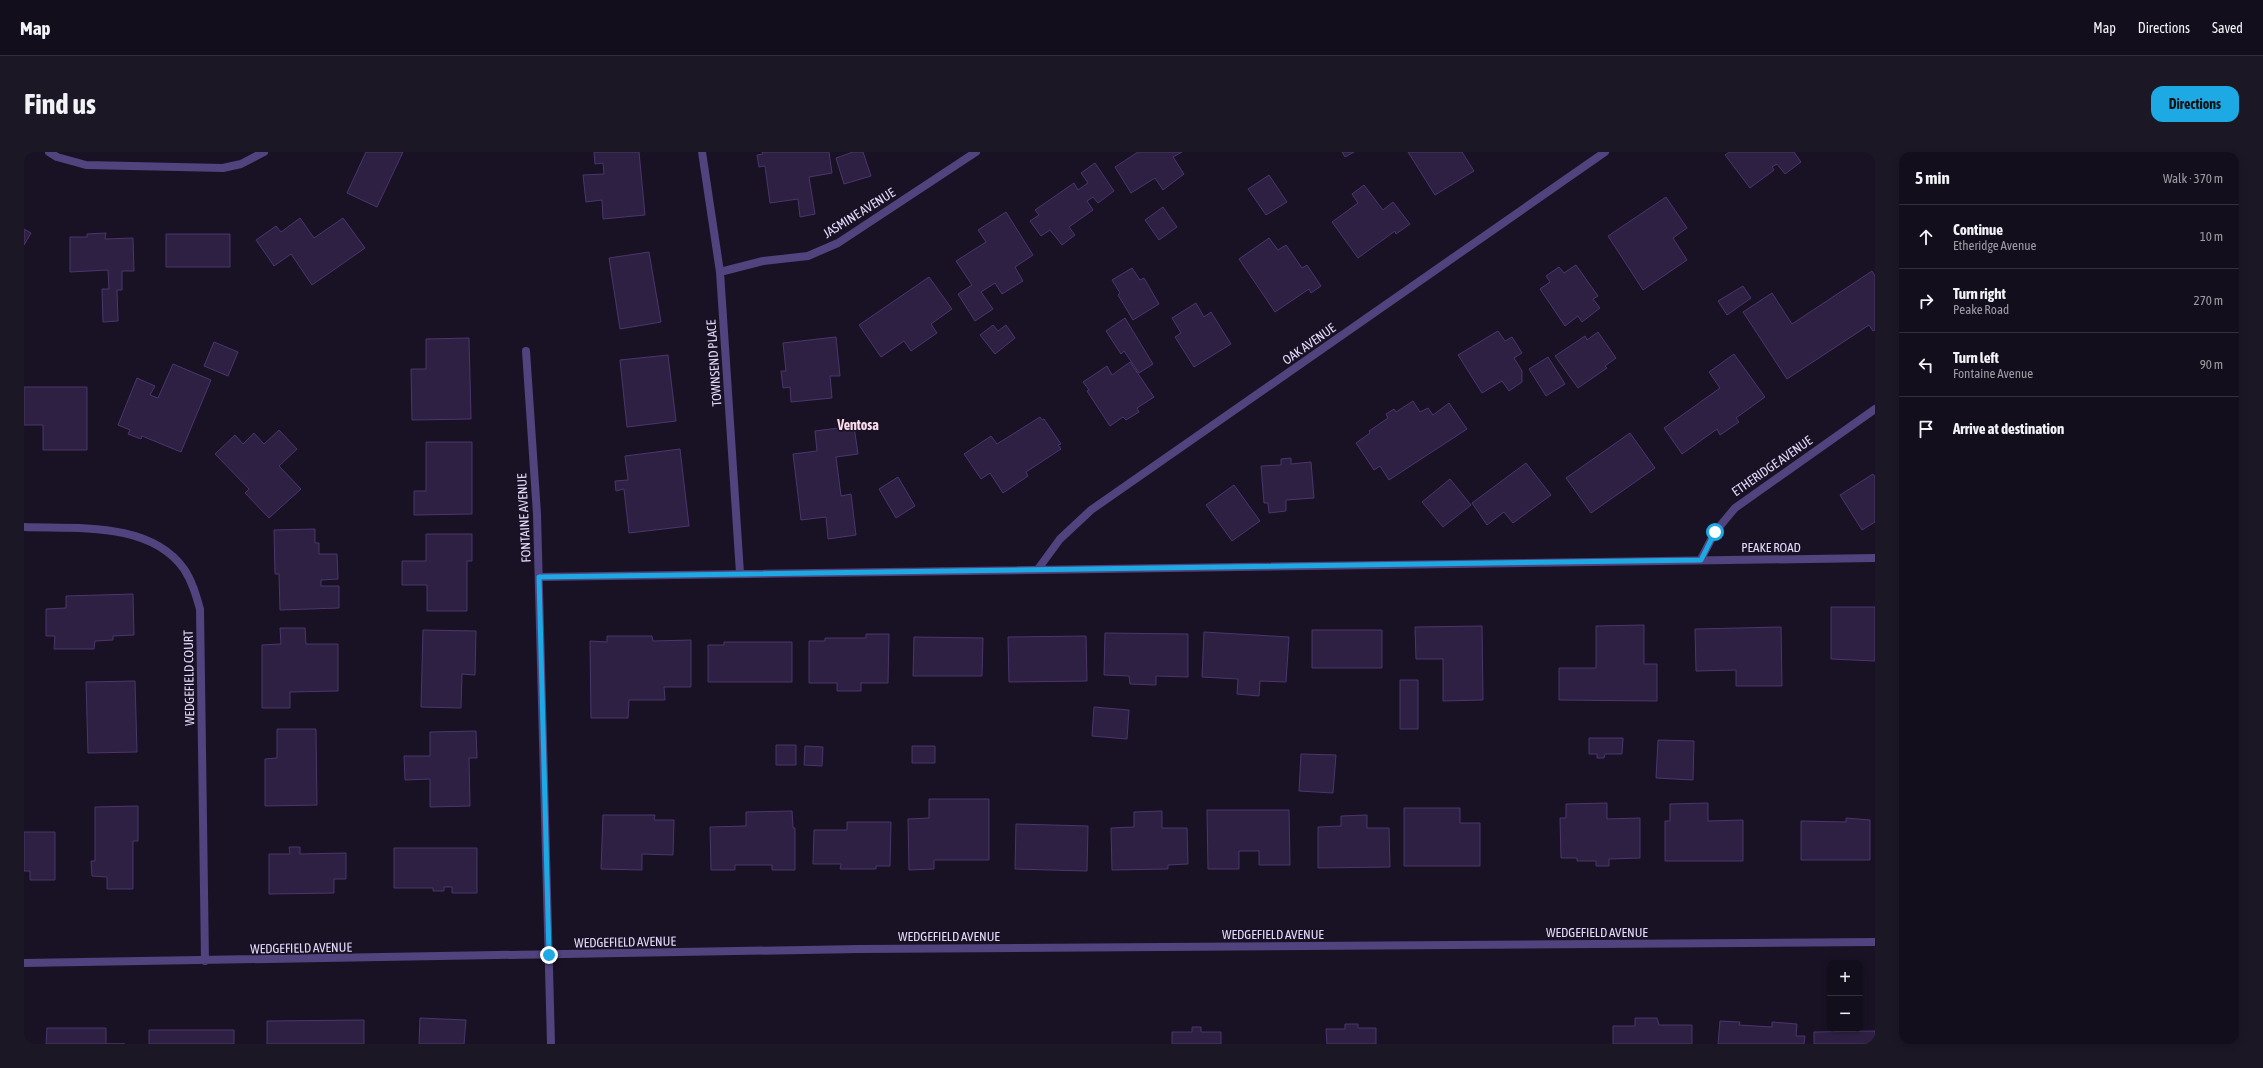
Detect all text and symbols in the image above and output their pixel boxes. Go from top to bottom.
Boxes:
text: Map [20,17,51,39]
text: Map [2093,20,2116,36]
text: Directions [2138,20,2190,36]
text: Saved [2212,20,2243,36]
button: Directions [2151,86,2239,122]
text: Find us [24,88,96,120]
text: 5 min [1915,168,1950,188]
text: Walk · 370 m [2163,171,2223,186]
street label: JASMINE AVENUE [820,185,898,241]
text: Continue [1953,221,2003,238]
icon: ahead [1915,226,1937,248]
text: 10 m [2200,229,2223,244]
text: Etheridge Avenue [1953,238,2036,253]
text: Turn right [1953,285,2006,302]
icon: right [1915,290,1937,312]
text: 270 m [2194,293,2223,308]
text: Peake Road [1953,302,2009,317]
street label: TOWNSEND PLACE [703,319,725,407]
street label: OAK AVENUE [1280,320,1339,368]
text: Turn left [1953,349,1999,366]
icon: left [1915,354,1937,376]
text: 90 m [2200,357,2223,372]
text: Fontaine Avenue [1953,366,2033,381]
district label: Ventosa [836,417,879,433]
icon: arrive [1915,418,1937,440]
text: Arrive at destination [1953,420,2064,437]
street label: ETHERIDGE AVENUE [1729,432,1815,499]
street label: FONTAINE AVENUE [514,473,534,563]
route start [1706,523,1724,541]
street label: PEAKE ROAD [1741,540,1801,555]
street label: WEDGEFIELD COURT [181,630,197,726]
street label: WEDGEFIELD AVENUE [1546,925,1648,940]
street label: WEDGEFIELD AVENUE [1222,927,1324,942]
street label: WEDGEFIELD AVENUE [898,929,1000,944]
street label: WEDGEFIELD AVENUE [574,934,676,950]
street label: WEDGEFIELD AVENUE [250,940,352,956]
route end [540,946,558,964]
map controls [1827,960,1863,1032]
button: + [1827,960,1863,996]
button: − [1827,996,1863,1032]

